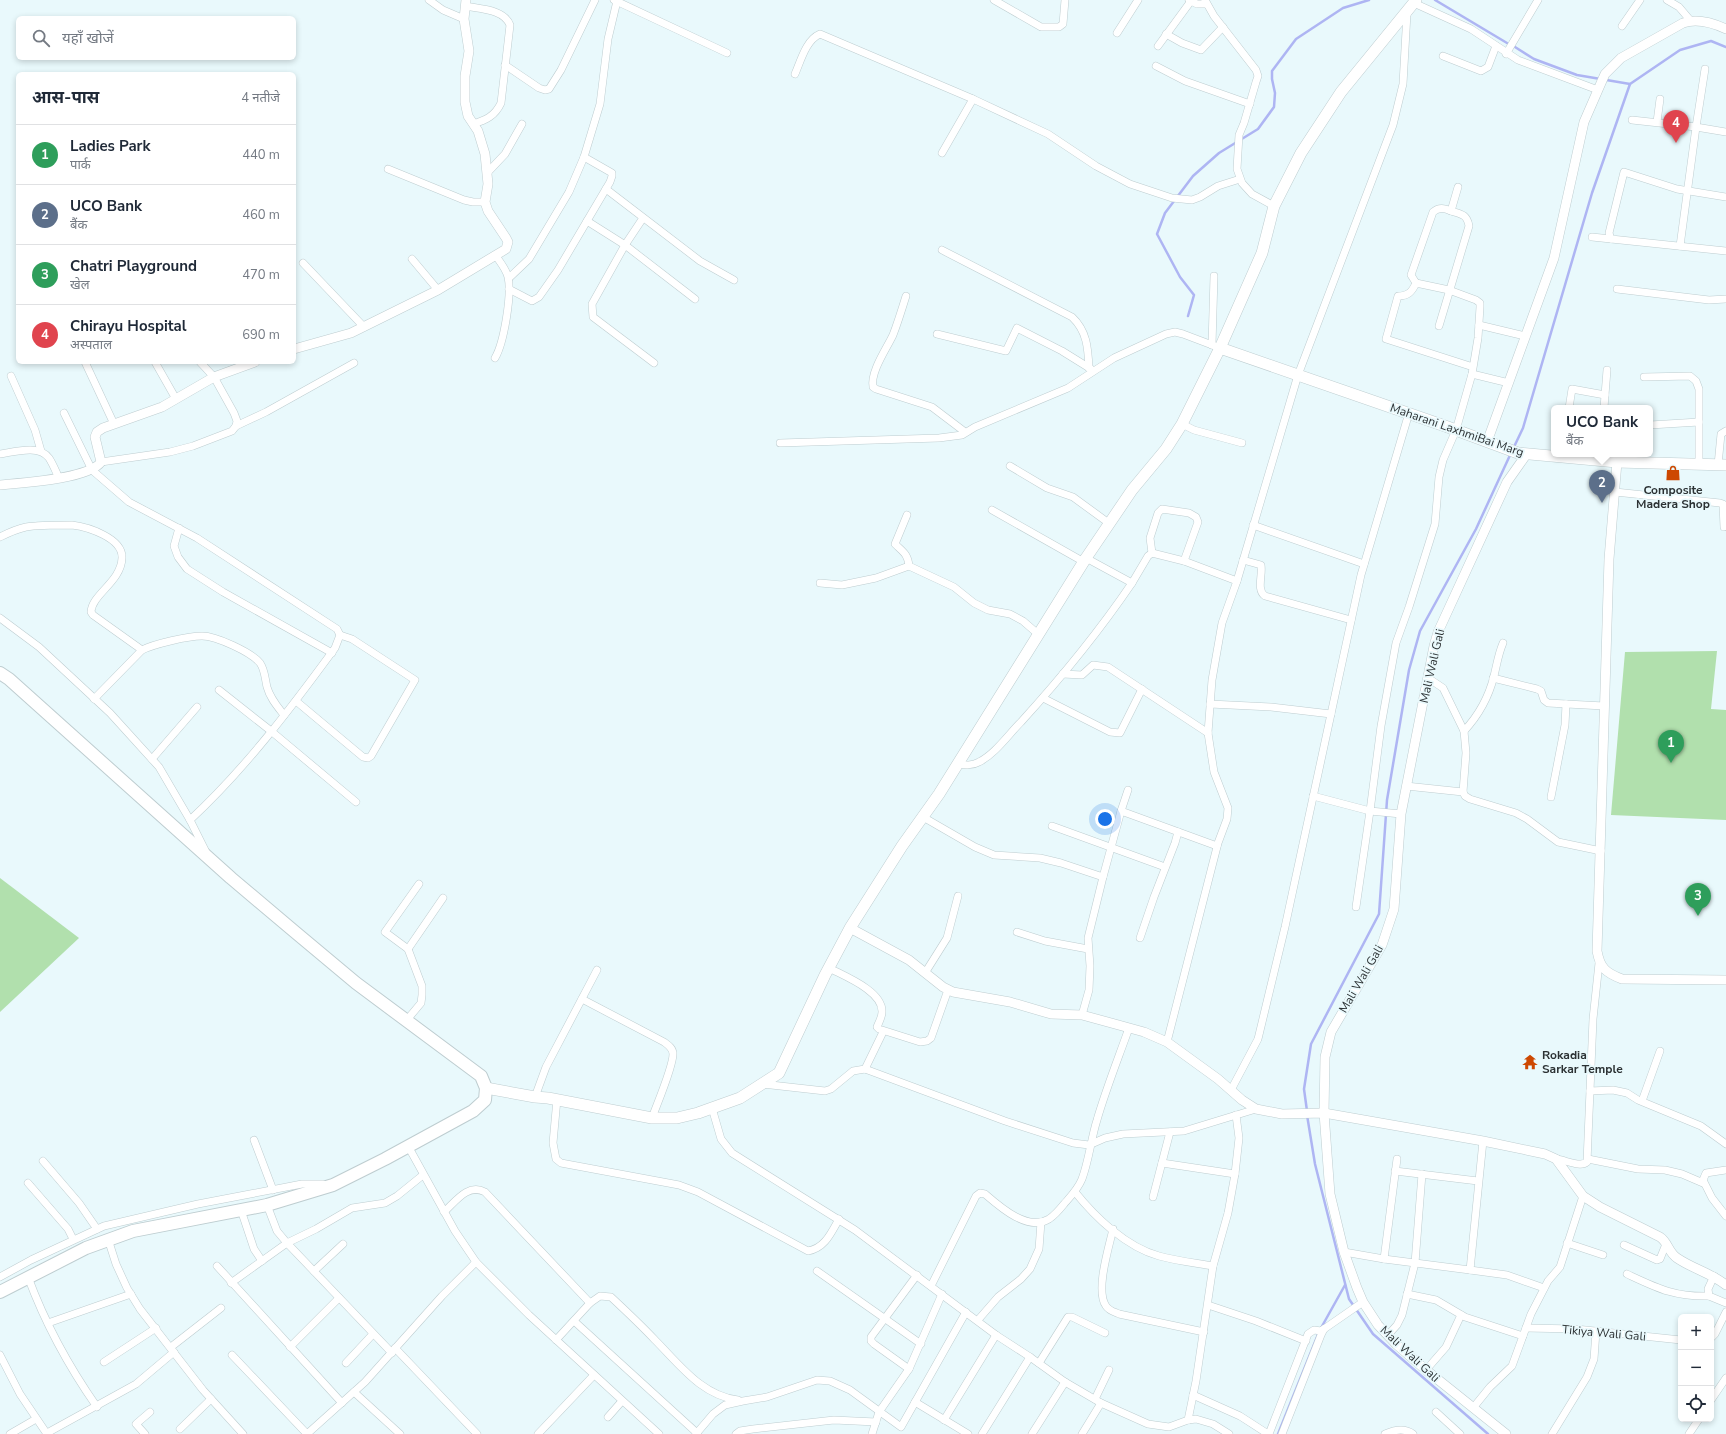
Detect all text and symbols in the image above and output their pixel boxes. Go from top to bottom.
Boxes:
search box [16,16,296,60]
icon: search [30,27,52,49]
text: यहाँ खोजें [62,28,114,48]
text: आस-पास [32,86,99,109]
text: 4 नतीजे [241,89,280,107]
pin: 4 [1663,110,1689,143]
text: Ladies Park [70,136,151,156]
text: 1 [41,146,49,164]
text: 440 m [242,146,280,164]
text: पार्क [70,156,91,174]
text: UCO Bank [70,196,142,216]
text: 2 [41,206,49,224]
text: 460 m [242,206,280,224]
text: बैंक [70,216,87,234]
text: Chatri Playground [70,256,197,276]
text: 3 [41,266,49,284]
text: 470 m [242,266,280,284]
text: खेल [70,276,89,294]
text: Chirayu Hospital [70,316,186,336]
text: 4 [41,326,49,344]
text: 690 m [242,326,280,344]
text: अस्पताल [70,336,112,354]
street label: Maharani LaxhmiBai Marg [1388,400,1526,460]
popup [1551,405,1653,457]
text: UCO Bank [1566,412,1638,432]
text: बैंक [1566,432,1583,450]
shop icon: Composite Madera Shop [1664,464,1682,482]
pin: 2 [1589,470,1615,503]
place label: Composite Madera Shop [1636,482,1710,512]
street label: Mali Wali Gali [1416,627,1448,705]
pin: 1 [1658,730,1684,763]
your location [1095,809,1115,829]
pin: 3 [1685,883,1711,916]
street label: Mali Wali Gali [1335,942,1387,1016]
place label: Rokadia Sarkar Temple [1542,1047,1623,1077]
temple icon: Rokadia Sarkar Temple [1521,1053,1539,1071]
map controls [1678,1314,1714,1422]
button: + [1678,1314,1714,1350]
street label: Tikiya Wali Gali [1561,1321,1647,1345]
street label: Mali Wali Gali [1377,1322,1443,1386]
button: − [1678,1350,1714,1386]
button: locate [1678,1386,1714,1422]

